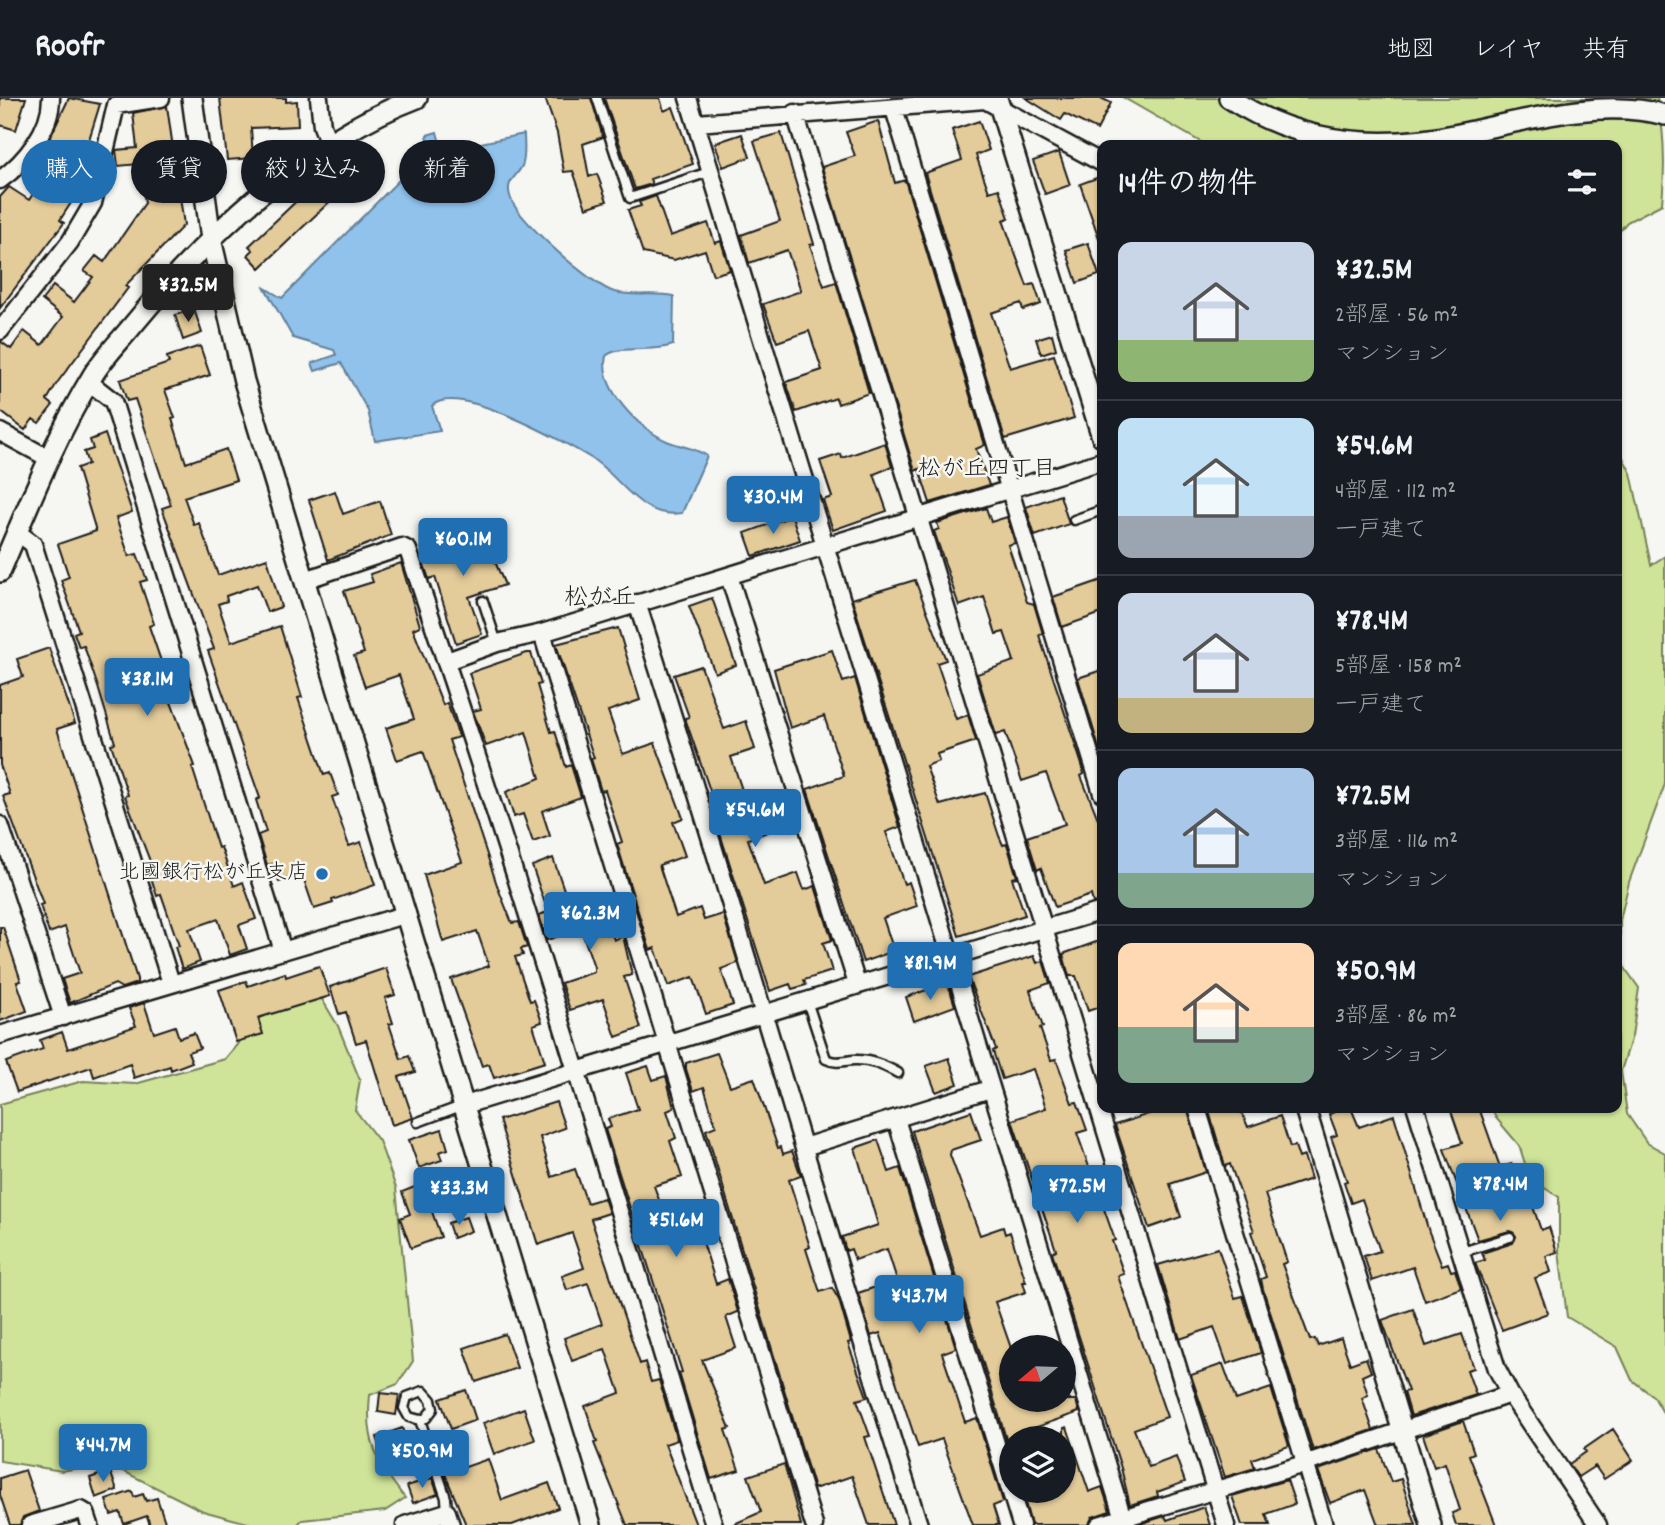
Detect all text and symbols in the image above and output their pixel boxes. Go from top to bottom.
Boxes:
text: Roofr [35,25,104,72]
text: 地図 [1387,34,1435,68]
text: レイヤ [1473,34,1544,68]
text: 共有 [1582,34,1630,68]
chip: 購入 [21,140,117,203]
chip: 賃貸 [131,140,227,203]
chip: 絞り込み [241,140,385,203]
chip: 新着 [399,140,495,203]
icon: filters [1563,163,1601,201]
text: 14件の物件 [1118,165,1257,208]
text: ¥32.5M [1335,251,1412,294]
pin: ¥32.5M [131,264,245,324]
text: ¥32.5M [158,270,218,303]
icon: home [1174,270,1258,354]
text: 2部屋 · 56 m² [1335,300,1458,333]
text: マンション [1335,339,1449,372]
text: ¥54.6M [1335,427,1413,470]
icon: home [1174,446,1258,530]
district label: 松が丘四丁目 [918,454,1056,487]
pin: ¥30.4M [716,476,830,536]
text: 4部屋 · 112 m² [1335,476,1456,509]
text: ¥30.4M [743,482,803,515]
text: 一戸建て [1335,515,1427,548]
pin: ¥60.1M [406,518,520,578]
text: ¥60.1M [434,524,492,557]
district label: 松が丘 [564,582,636,616]
text: ¥78.4M [1335,602,1408,645]
icon: home [1174,621,1258,705]
text: 5部屋 · 158 m² [1335,651,1462,684]
pin: ¥38.1M [90,658,204,718]
text: ¥38.1M [121,664,173,697]
text: 一戸建て [1335,690,1427,723]
text: ¥72.5M [1335,777,1411,820]
pin: ¥54.6M [698,790,812,849]
text: ¥54.6M [725,795,785,828]
icon: home [1174,796,1258,880]
text: 3部屋 · 116 m² [1335,826,1458,859]
place label: 北國銀行松が丘支店 [119,859,308,889]
text: マンション [1335,865,1449,898]
marker: 北國銀行松が丘支店 [314,866,330,882]
pin: ¥62.3M [533,892,647,952]
text: ¥62.3M [560,898,620,931]
pin: ¥81.9M [873,942,987,1002]
text: ¥81.9M [903,948,957,981]
text: ¥50.9M [1335,952,1416,995]
icon: home [1174,971,1258,1055]
text: 3部屋 · 86 m² [1335,1001,1457,1034]
text: マンション [1335,1040,1449,1073]
pin: ¥78.4M [1443,1164,1557,1223]
pin: ¥72.5M [1020,1166,1134,1225]
pin: ¥33.3M [402,1168,516,1227]
text: ¥78.4M [1472,1169,1528,1202]
text: ¥72.5M [1048,1171,1106,1204]
text: ¥33.3M [429,1173,489,1206]
pin: ¥51.6M [619,1200,733,1259]
text: ¥51.6M [648,1205,704,1238]
pin: ¥43.7M [862,1276,976,1335]
text: ¥43.7M [891,1281,948,1314]
north arrow [999,1335,1076,1412]
map controls [999,1335,1076,1503]
pin: ¥44.7M [46,1424,160,1484]
button: layers [999,1426,1076,1503]
text: ¥44.7M [75,1430,131,1463]
pin: ¥50.9M [365,1430,479,1490]
text: ¥50.9M [391,1436,453,1469]

